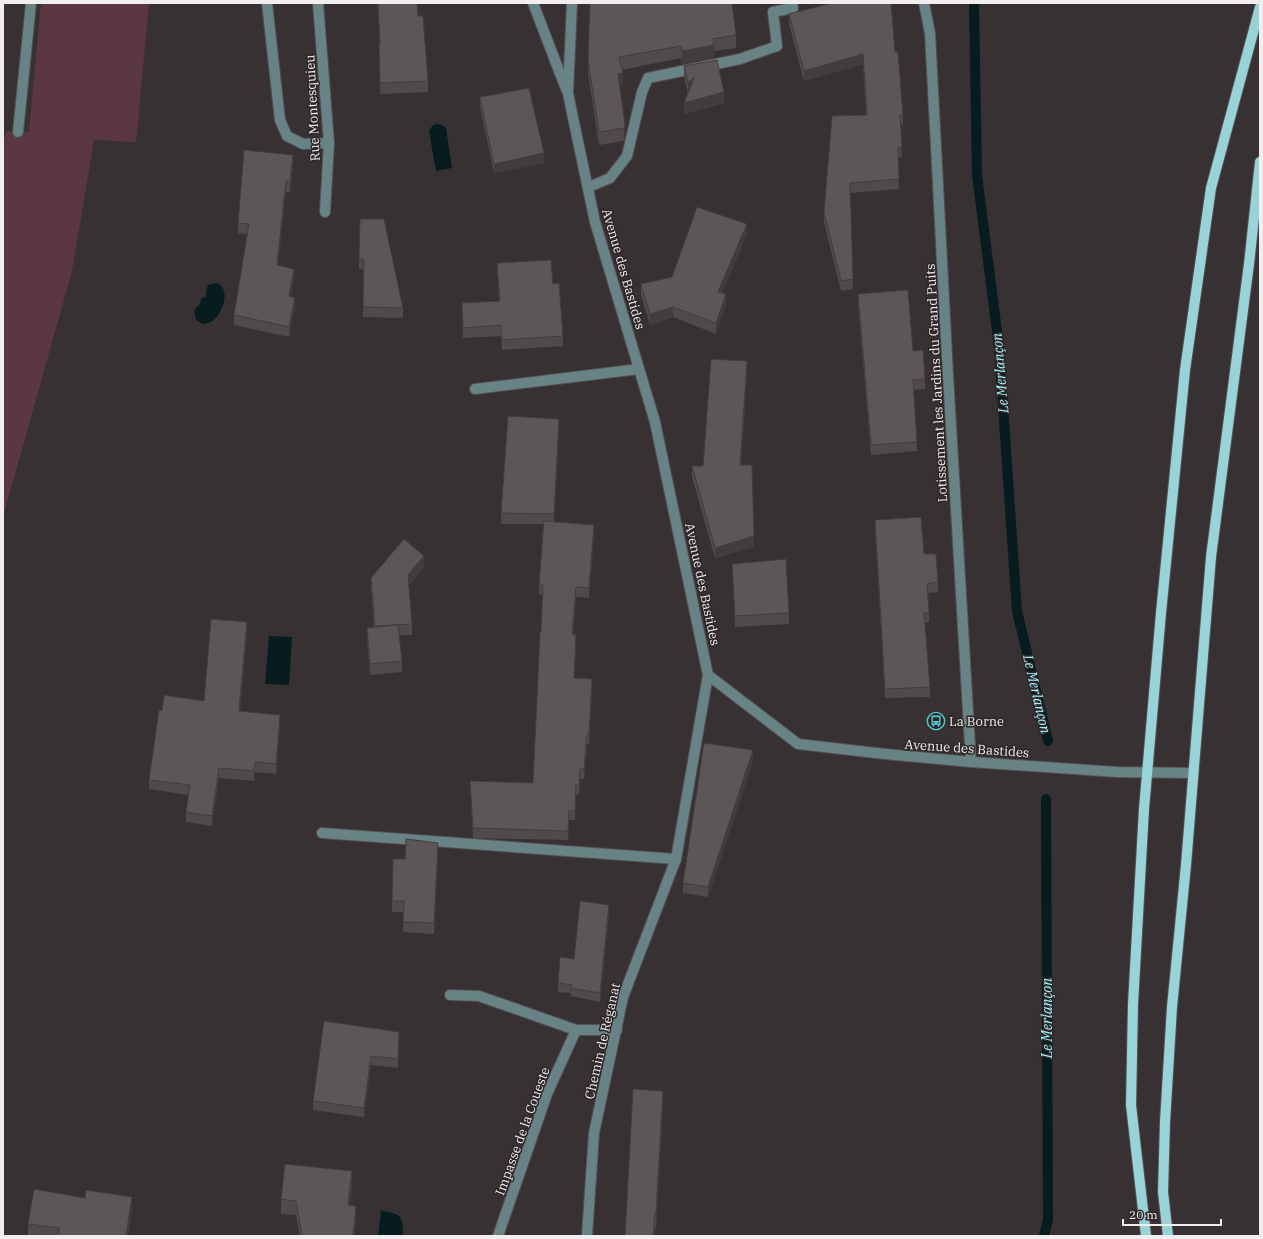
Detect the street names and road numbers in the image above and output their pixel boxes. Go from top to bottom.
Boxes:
street label: Rue Montesquieu [301,54,324,162]
street label: Avenue des Bastides [598,207,649,332]
street label: Lotissement les Jardins du Grand Puits [922,263,951,503]
street label: Avenue des Bastides [681,521,724,647]
street label: Avenue des Bastides [904,736,1030,761]
street label: Chemin de Réganat [581,981,624,1101]
street label: Impasse de la Coueste [491,1065,554,1198]

